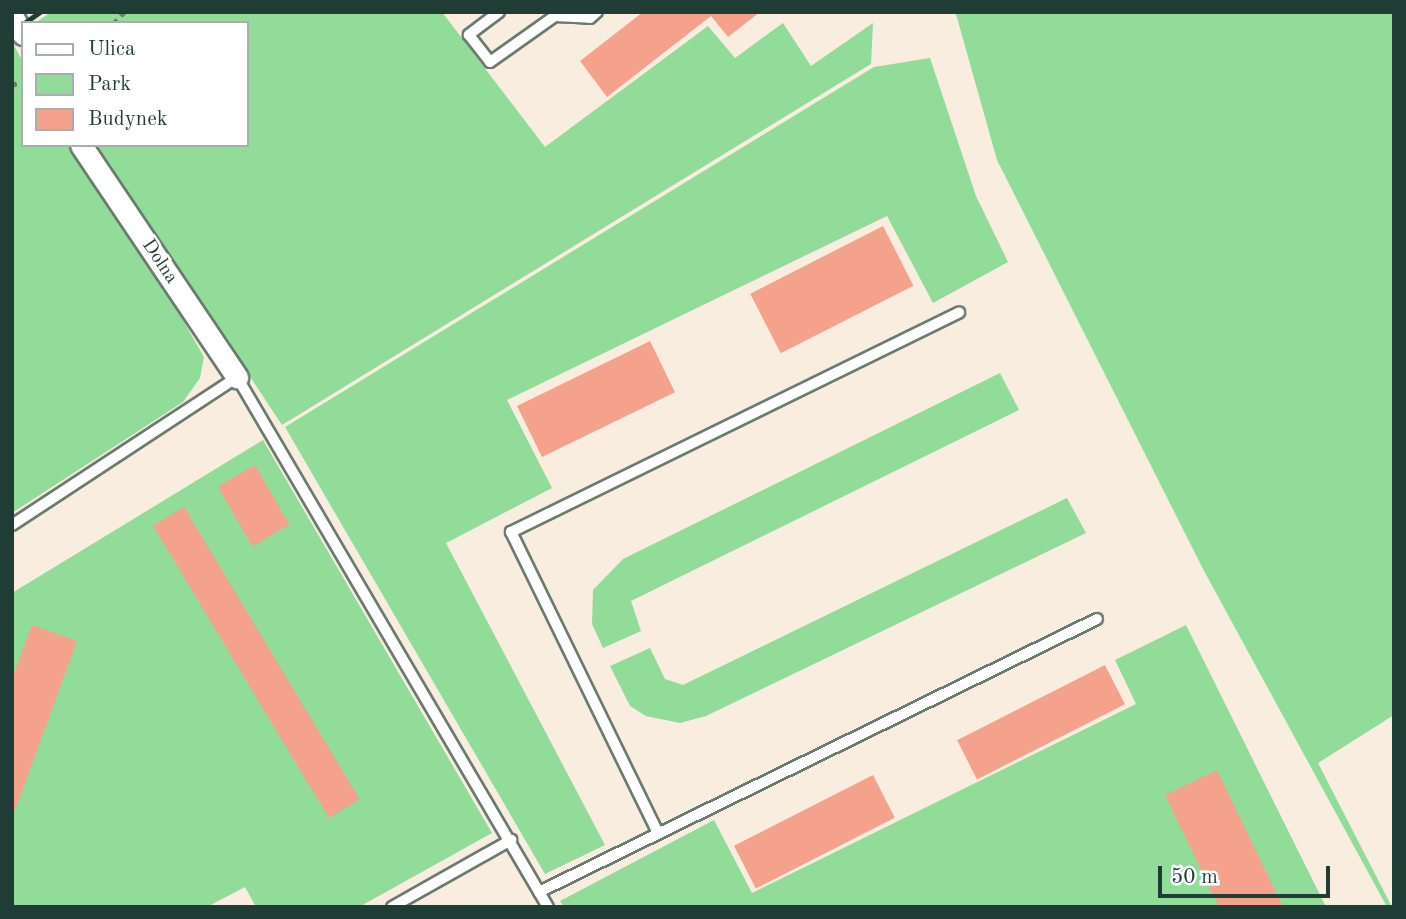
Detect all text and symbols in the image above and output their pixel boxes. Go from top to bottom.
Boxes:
legend [21,21,248,147]
text: Ulica [88,39,135,60]
text: Park [88,74,131,95]
text: Budynek [88,109,168,130]
street label: Dolna [136,235,182,289]
scale bar [1161,852,1332,896]
text: 50 m [1171,867,1218,888]

